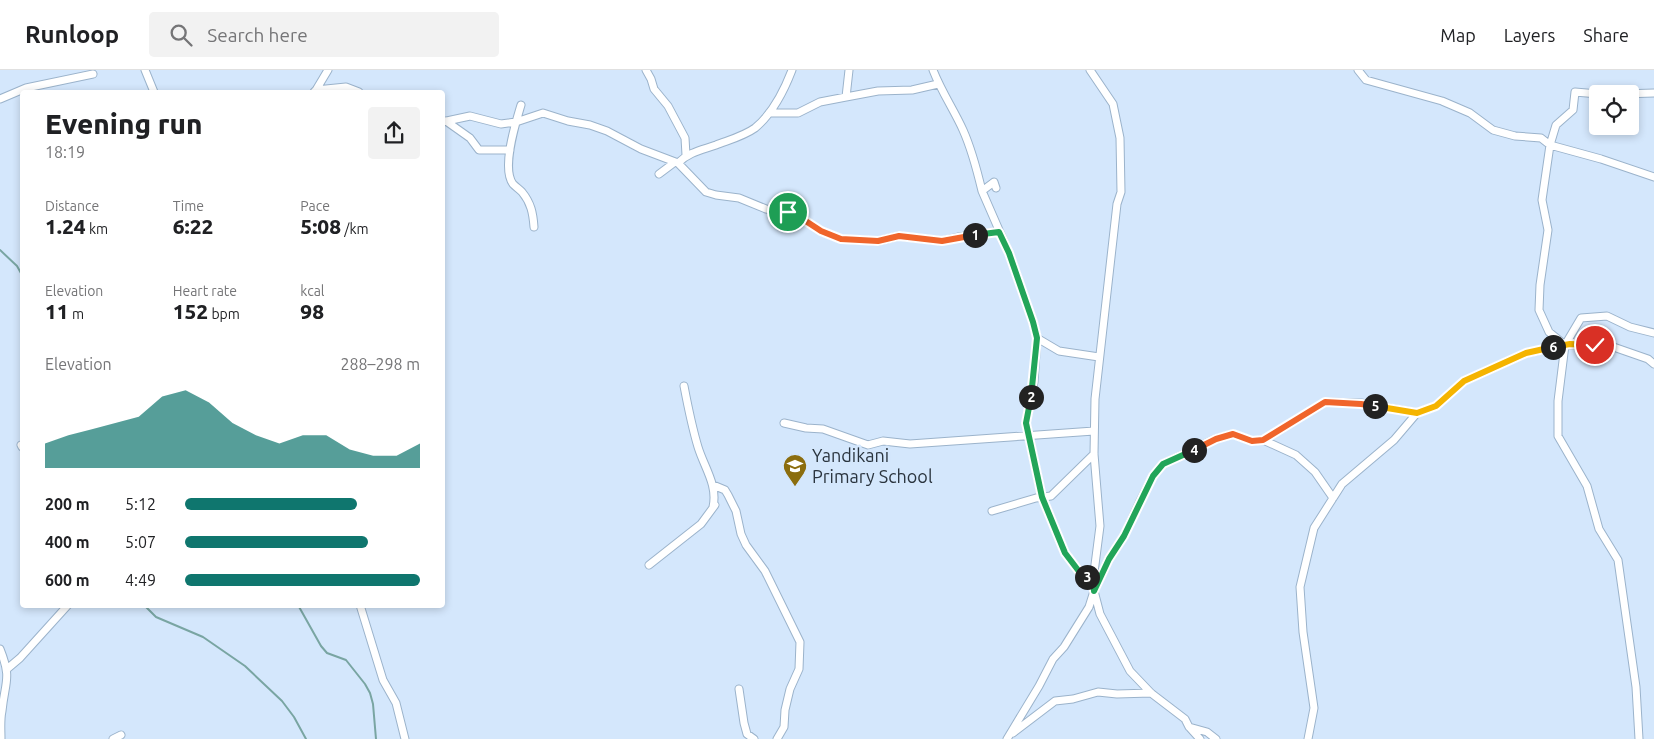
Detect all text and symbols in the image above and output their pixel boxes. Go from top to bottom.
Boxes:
search box [149,12,499,57]
text: Runloop [25,21,119,48]
icon: search [167,21,195,49]
text: Search here [207,24,308,46]
text: Map [1440,25,1476,45]
text: Layers [1504,25,1555,45]
text: Share [1583,25,1629,45]
map controls [1589,85,1639,135]
button: locate [1589,85,1639,135]
button: share [368,107,420,159]
text: Evening run [45,108,203,139]
text: 18:19 [45,143,85,161]
pin [767,191,809,233]
text: Distance [45,198,99,214]
text: Time [173,198,204,214]
text: Pace [300,198,330,214]
icon: arrive [774,198,802,226]
text: 1.24 [45,214,86,238]
text: 6:22 [173,214,213,238]
text: 5:08 [300,214,341,238]
text: km [86,221,108,237]
text: /km [341,221,369,237]
pin: 1 [962,222,988,248]
text: 1 [972,227,979,243]
text: Elevation [45,283,103,299]
text: Heart rate [173,283,237,299]
text: kcal [300,283,325,299]
text: 11 [45,299,69,323]
text: 152 [173,299,208,323]
text: 98 [300,299,324,323]
text: m [69,306,84,322]
text: bpm [208,306,240,322]
pin [1574,324,1616,366]
icon: check [1581,331,1609,359]
pin: 6 [1540,334,1566,360]
text: 6 [1550,339,1557,355]
text: Elevation [45,355,112,373]
text: 288–298 m [340,355,420,373]
pin: 2 [1018,384,1044,410]
text: 2 [1028,389,1035,405]
pin: 5 [1362,394,1388,418]
text: 5 [1372,398,1379,414]
pin: 4 [1182,438,1206,462]
text: 4 [1191,442,1198,458]
place label: Yandikani Primary School [812,445,933,486]
school or university icon: Yandikani Primary School [782,453,808,487]
text: 200 m [45,495,90,513]
text: 5:12 [125,495,156,513]
text: 400 m [45,533,90,551]
text: 5:07 [125,533,156,551]
pin: 3 [1074,564,1100,590]
text: 3 [1084,569,1091,585]
text: 600 m [45,571,90,589]
text: 4:49 [125,571,156,589]

